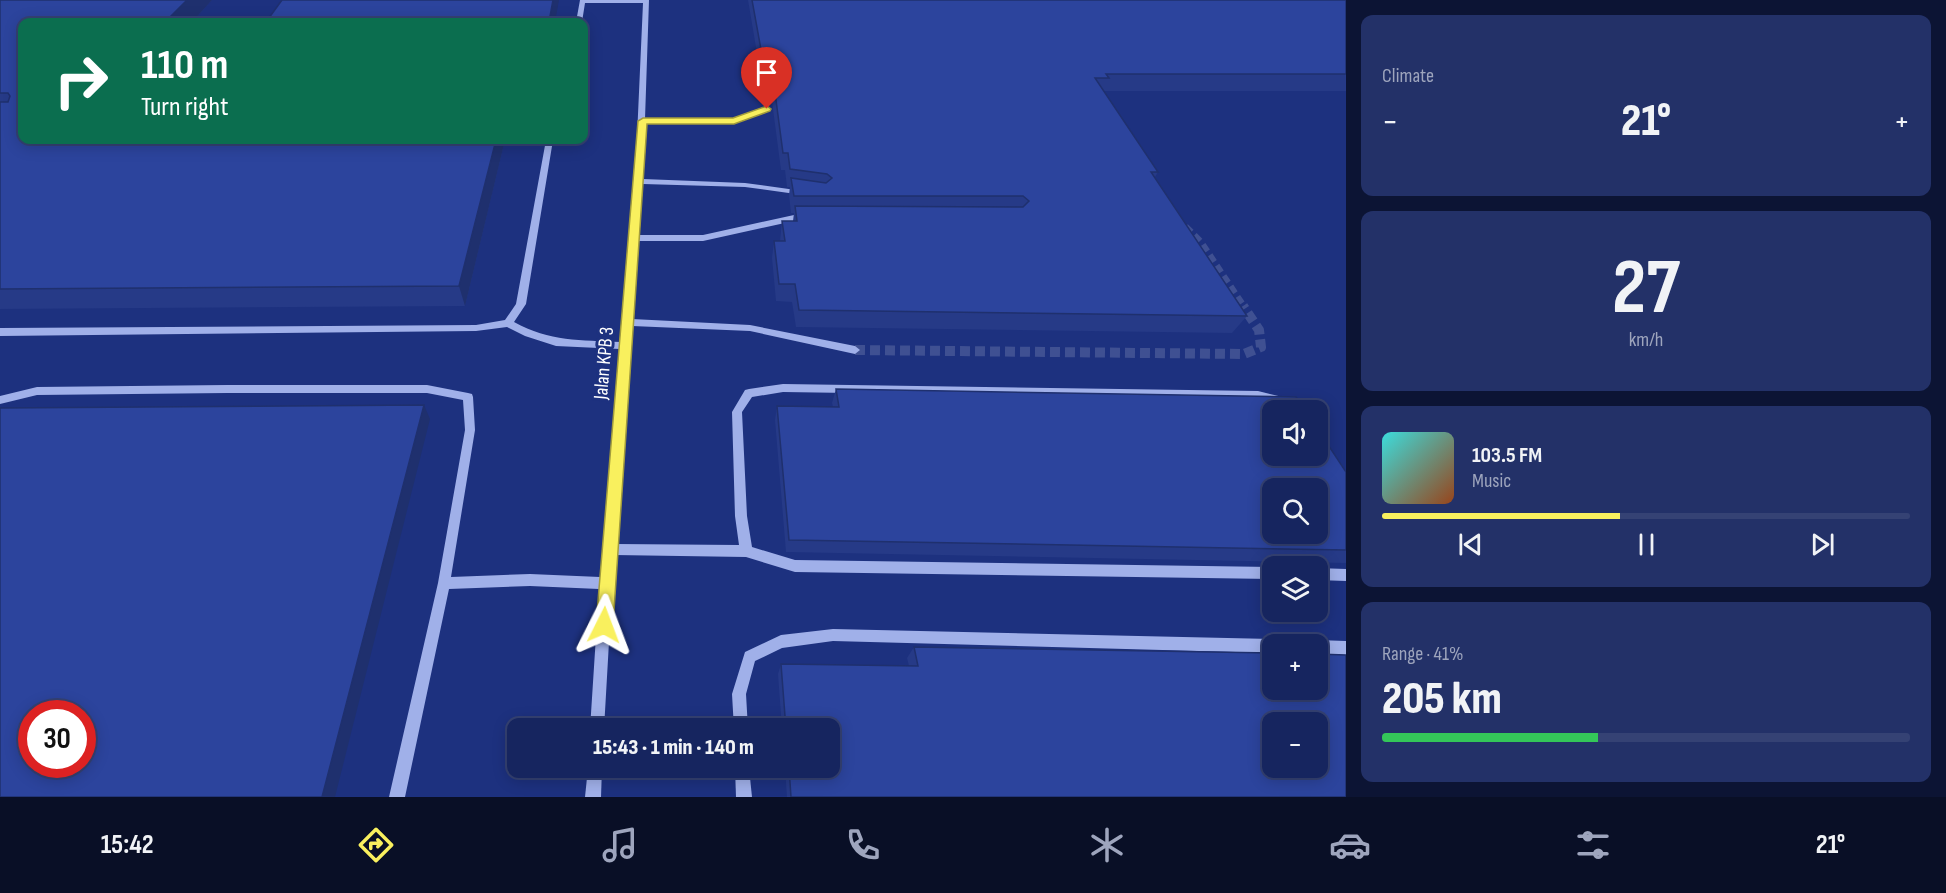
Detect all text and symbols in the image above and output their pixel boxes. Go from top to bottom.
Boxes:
text: 110 m [141,40,228,91]
icon: right [42,42,120,120]
pin [741,47,792,109]
icon: arrive [750,56,783,89]
text: Climate [1382,64,1434,88]
text: Turn right [141,91,228,123]
text: 21° [1621,94,1671,149]
text: − [1382,102,1398,142]
text: + [1894,102,1910,142]
text: 27 [1612,242,1680,335]
street label: Jalan KPB 3 [589,326,619,401]
text: km/h [1629,328,1663,352]
map controls [1262,400,1328,778]
button: sound [1262,400,1328,466]
text: 103.5 FM [1472,442,1542,469]
text: Music [1472,469,1511,493]
button: search [1262,478,1328,544]
icon: previous [1454,528,1487,561]
icon: pause [1630,528,1663,561]
icon: next [1806,528,1839,561]
button: layers [1262,556,1328,622]
position arrow [572,593,636,657]
button: + [1262,634,1328,700]
text: Range · 41% [1382,642,1463,666]
text: 205 km [1382,672,1502,727]
speed limit sign: 30 [18,700,96,778]
button: − [1262,712,1328,778]
text: 15:43 · 1 min · 140 m [593,734,754,761]
icon: directions [355,824,397,866]
icon: music [599,824,641,866]
icon: phone [842,824,884,866]
icon: climate [1086,824,1128,866]
icon: car [1329,824,1371,866]
icon: filters [1572,824,1614,866]
text: 15:42 [101,829,154,861]
text: 21° [1816,829,1845,861]

